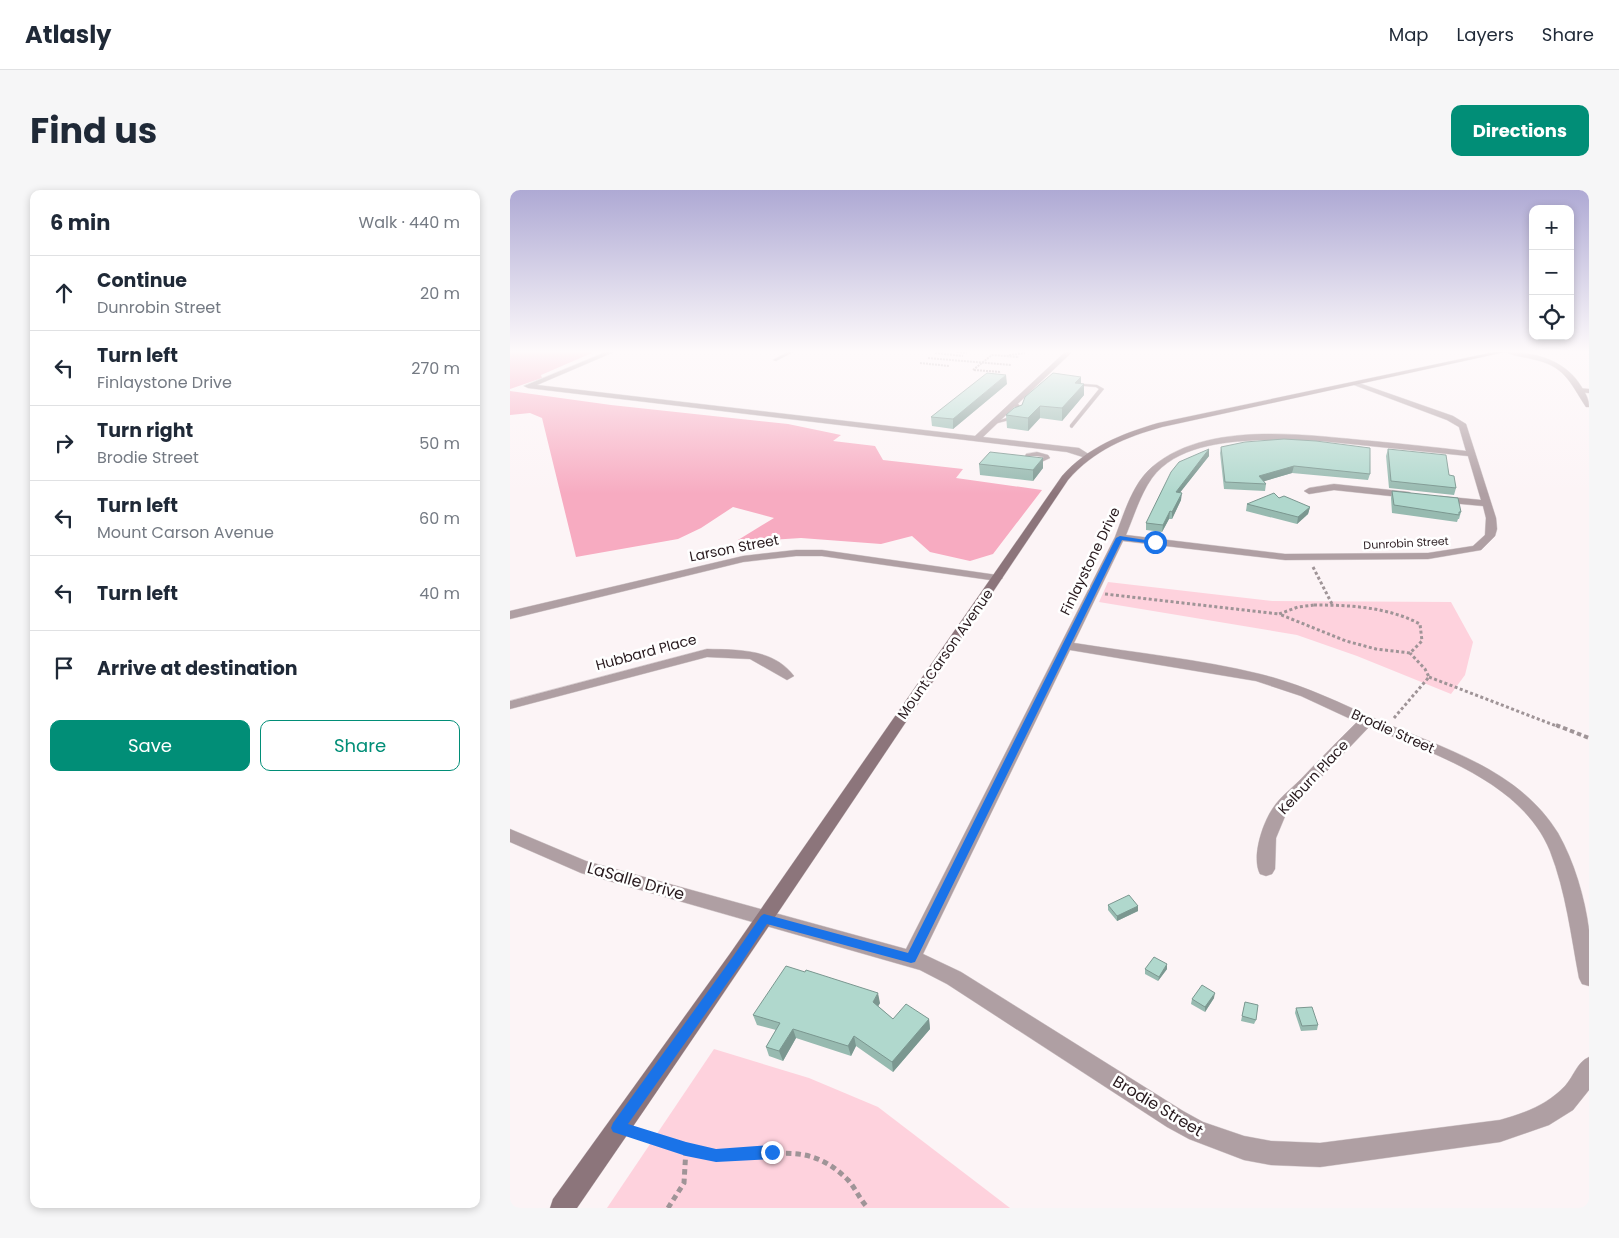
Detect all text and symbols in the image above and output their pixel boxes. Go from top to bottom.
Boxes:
text: Atlasly [25,18,111,51]
text: Map [1389,22,1429,47]
text: Layers [1457,22,1514,47]
text: Share [1542,22,1594,47]
button: Directions [1451,105,1589,156]
text: Find us [30,106,157,155]
map controls [1529,205,1574,340]
button: + [1529,205,1574,250]
text: 6 min [50,208,110,237]
text: Walk · 440 m [359,211,460,234]
button: − [1529,250,1574,295]
text: Continue [97,267,187,294]
icon: ahead [50,279,78,307]
text: 20 m [420,282,460,305]
button: locate [1529,295,1574,340]
text: Dunrobin Street [97,296,221,319]
text: Turn left [97,342,178,369]
icon: left [50,354,78,382]
text: 270 m [411,357,460,380]
text: Finlaystone Drive [97,371,232,394]
text: Turn right [97,417,193,444]
icon: right [50,429,78,457]
text: 50 m [419,432,460,455]
text: Brodie Street [97,446,199,469]
text: Turn left [97,492,178,519]
street label: Finlaystone Drive [1055,503,1125,618]
icon: left [50,504,78,532]
text: 60 m [419,507,460,530]
text: Mount Carson Avenue [97,521,274,544]
street label: Larson Street [688,530,780,566]
route start [1144,531,1167,554]
street label: Dunrobin Street [1363,533,1449,553]
icon: left [50,579,78,607]
text: Turn left [97,580,178,607]
text: 40 m [419,582,460,605]
street label: Mount Carson Avenue [892,585,998,723]
street label: Hubbard Place [593,629,699,675]
icon: arrive [50,654,78,682]
text: Arrive at destination [97,655,298,682]
street label: Brodie Street [1348,704,1438,758]
button: Save [50,720,250,771]
button: Share [260,720,460,771]
street label: Kelburn Place [1273,735,1353,819]
street label: LaSalle Drive [585,856,687,906]
street label: Brodie Street [1108,1070,1208,1142]
route end [761,1141,784,1164]

